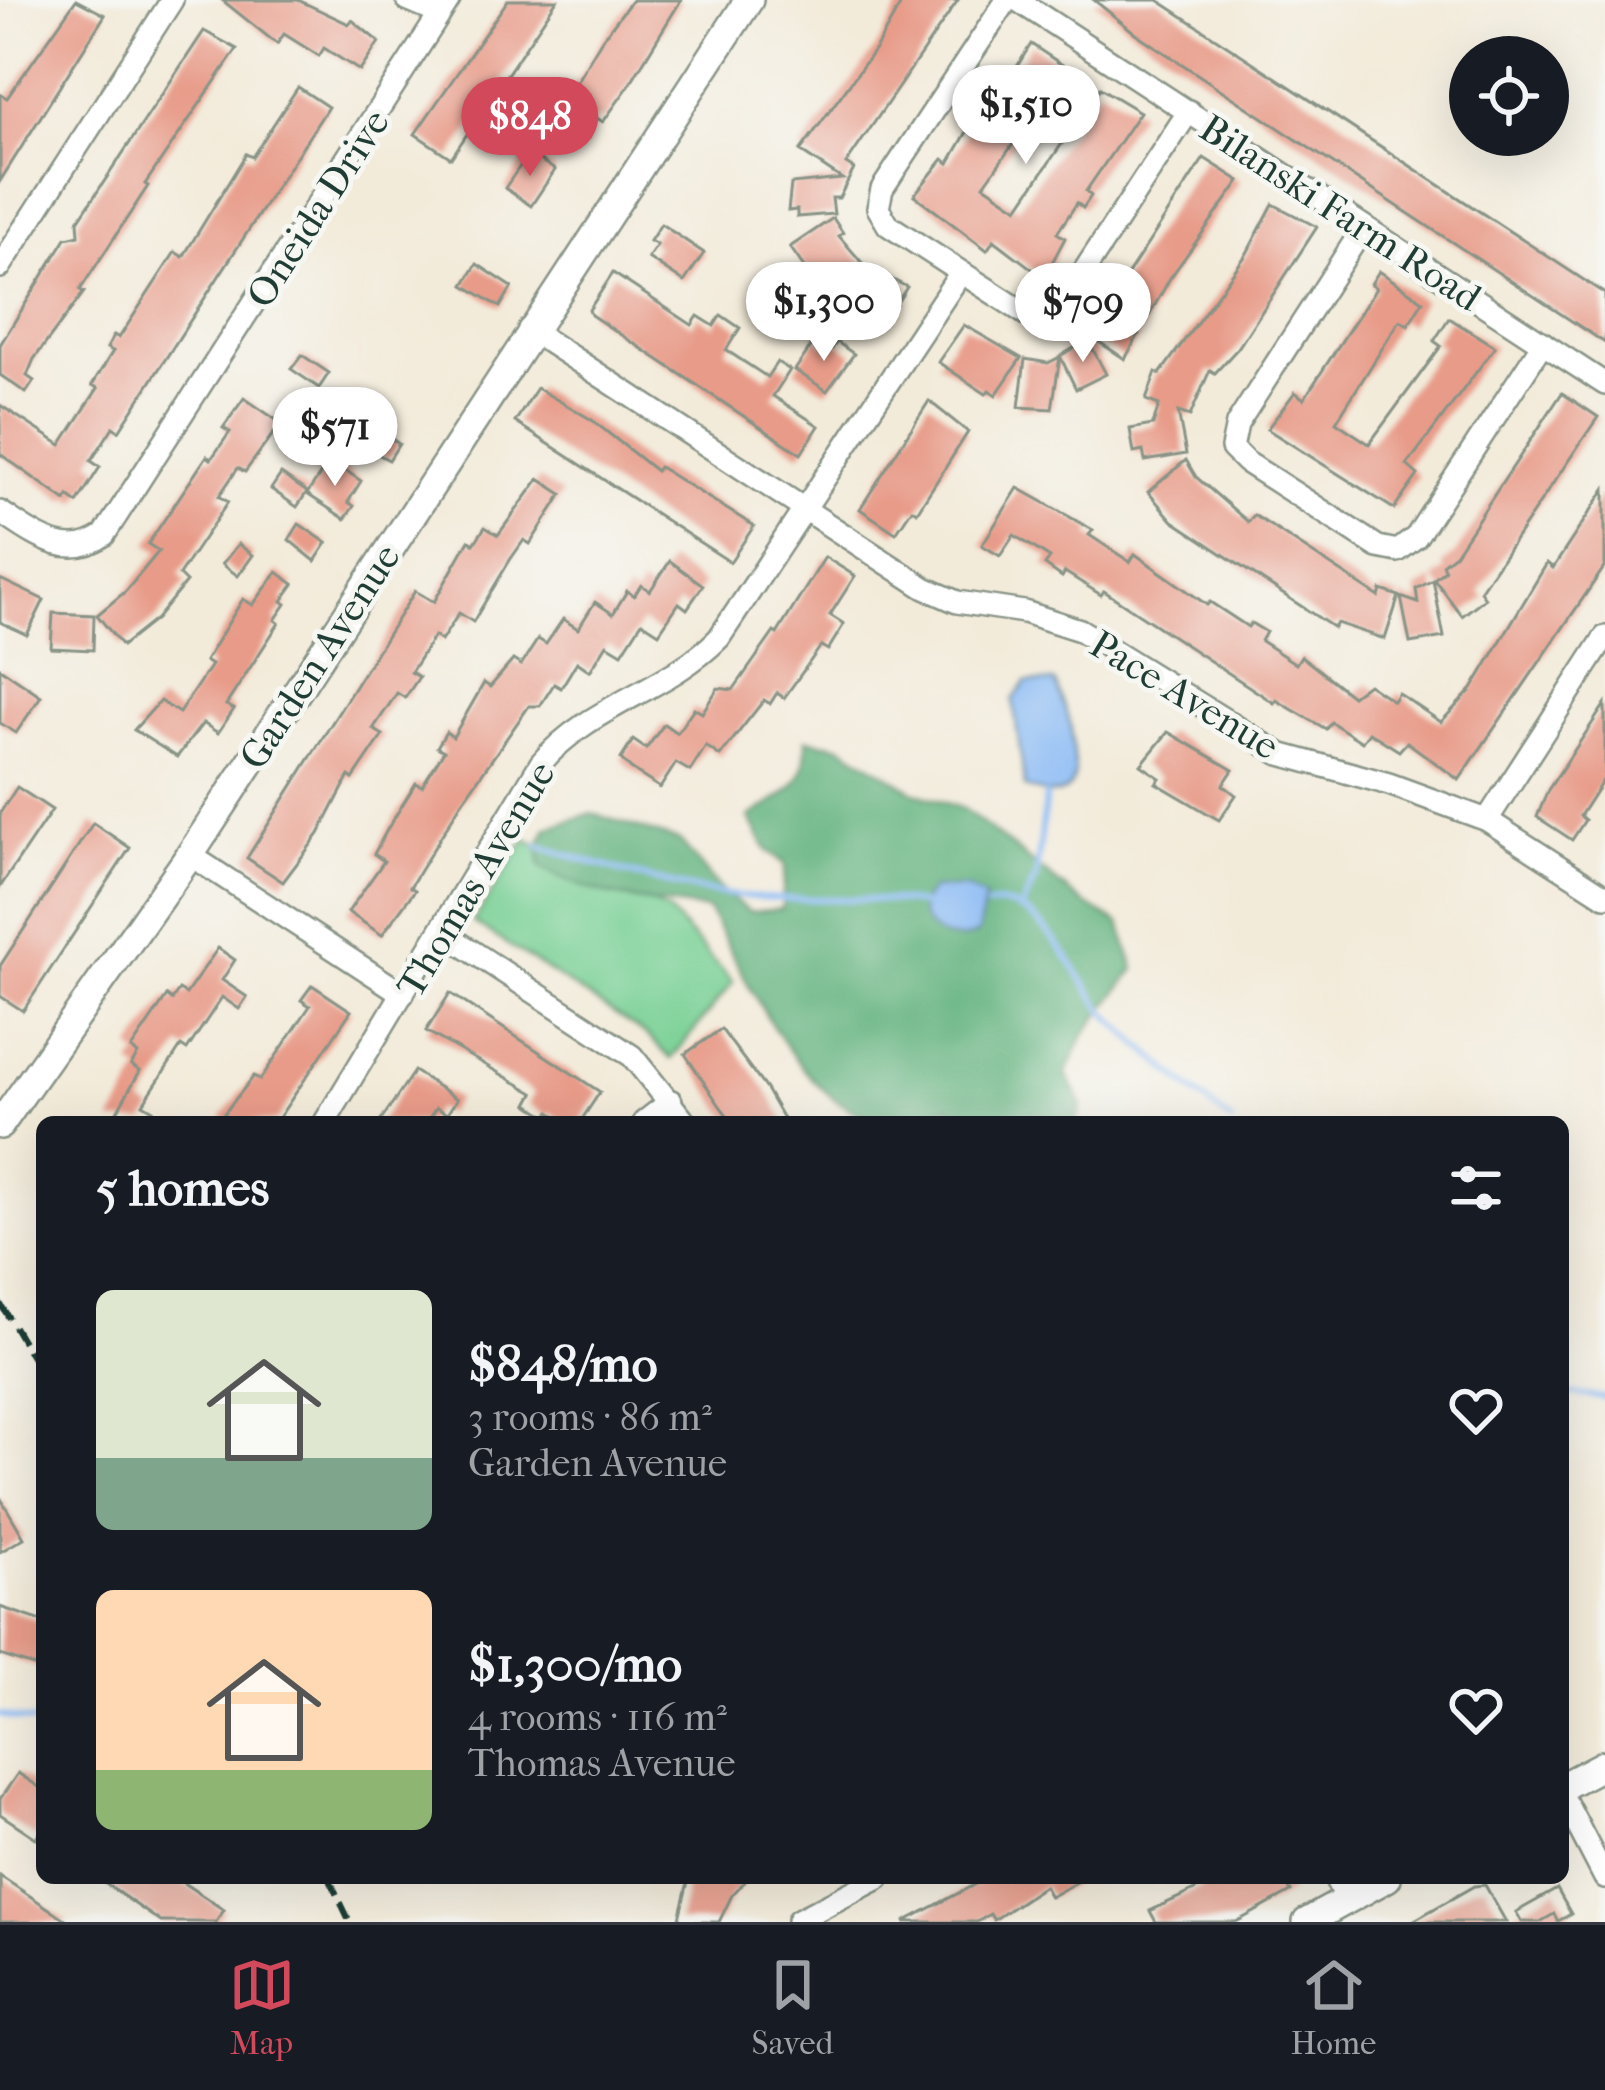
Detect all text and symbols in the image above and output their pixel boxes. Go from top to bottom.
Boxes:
map controls [1449,36,1569,156]
button: locate [1449,36,1569,156]
pin: $1,510 [928,65,1124,167]
pin: $848 [459,77,601,179]
text: $1,510 [979,81,1073,127]
text: $848 [488,93,572,139]
street label: Oneida Drive [237,101,399,316]
street label: Bilanski Farm Road [1191,105,1490,321]
pin: $1,300 [726,262,922,364]
pin: $709 [1012,263,1154,365]
text: $1,300 [773,278,875,324]
text: $709 [1042,279,1124,325]
pin: $571 [264,387,406,489]
text: $571 [299,403,371,449]
street label: Garden Avenue [230,535,410,778]
street label: Pace Avenue [1082,621,1287,769]
street label: Thomas Avenue [387,753,564,1006]
icon: filters [1443,1155,1509,1221]
text: 5 homes [96,1158,269,1218]
text: $848/mo [468,1334,658,1394]
icon: home [192,1338,336,1482]
icon: heart [1443,1377,1509,1443]
text: 3 rooms · 86 m² [468,1394,712,1440]
text: Garden Avenue [468,1440,727,1486]
text: $1,300/mo [468,1634,682,1694]
icon: home [192,1638,336,1782]
icon: heart [1443,1677,1509,1743]
text: 4 rooms · 116 m² [468,1694,727,1740]
text: Thomas Avenue [468,1740,736,1786]
tab: Map [229,1952,295,2063]
tab: Saved [752,1952,833,2063]
tab: Home [1291,1952,1376,2063]

